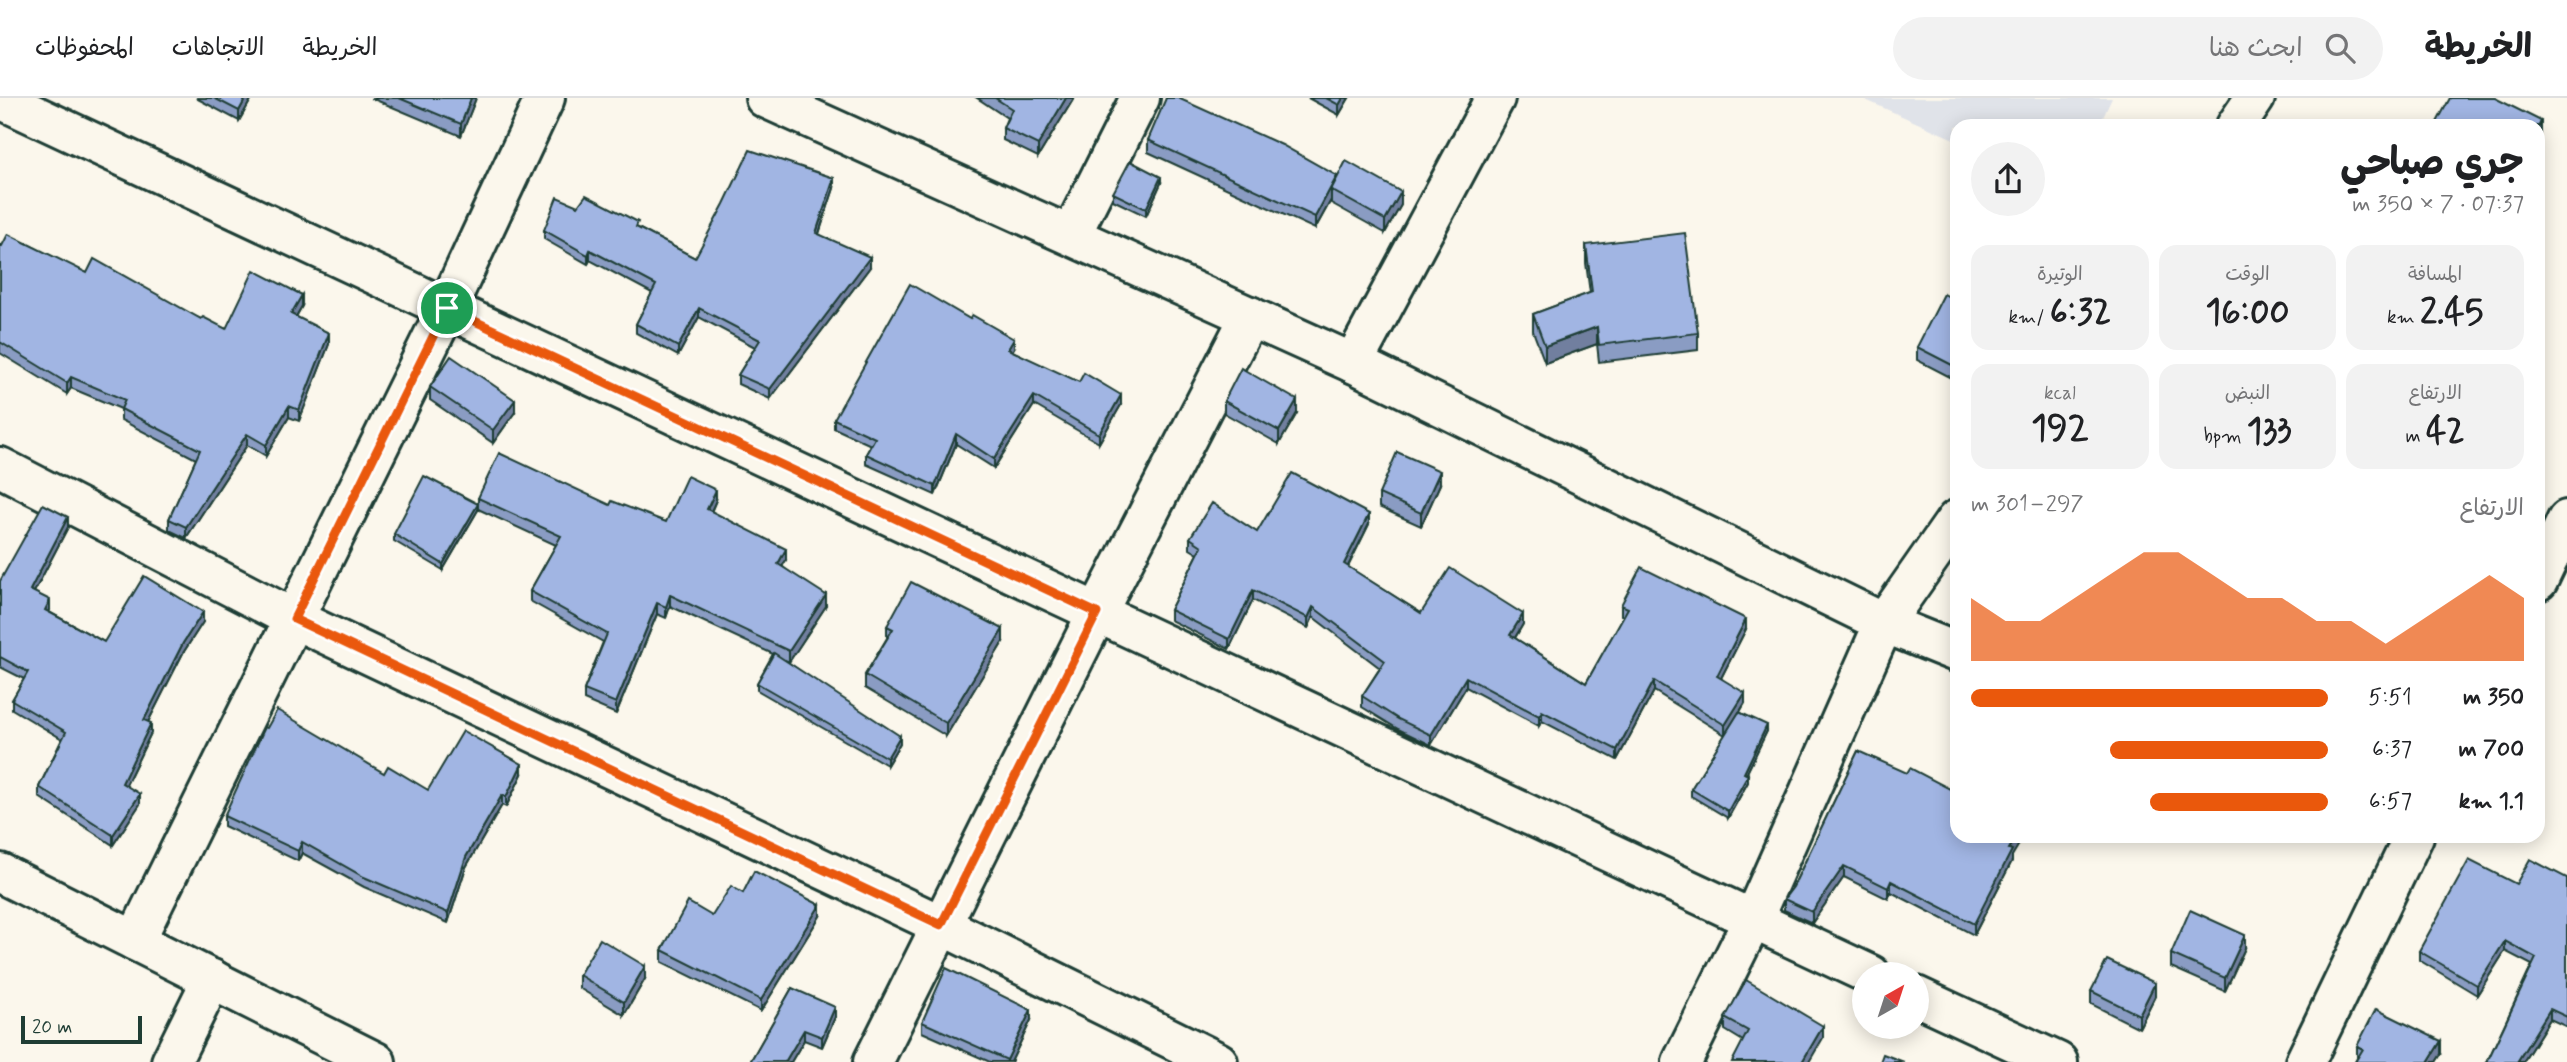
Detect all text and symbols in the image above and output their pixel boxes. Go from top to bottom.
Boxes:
search box [1893,17,2383,80]
text: الخريطة [2425,26,2532,70]
icon: search [2321,29,2359,67]
text: ابحث هنا [2209,32,2303,66]
text: المحفوظات [35,33,134,64]
text: الاتجاهات [172,33,265,64]
text: الخريطة [303,33,377,64]
text: جري صباحي [2340,139,2524,188]
button: share [1971,142,2045,216]
text: 07:37 · 7 × 350 m [2352,190,2524,220]
text: الوتيرة [2037,262,2083,287]
text: الوقت [2225,262,2270,287]
text: المسافة [2408,262,2462,287]
pin [417,278,477,338]
icon: arrive [428,289,466,327]
text: 6:32 [2050,290,2111,336]
text: 16:00 [2206,290,2289,336]
text: 2.45 [2420,290,2483,336]
text: /km [2008,305,2050,330]
text: km [2387,305,2420,330]
text: kcal [2044,381,2076,406]
text: النبض [2225,381,2270,406]
text: الارتفاع [2409,381,2462,406]
text: 192 [2031,406,2089,452]
text: 133 [2247,409,2292,455]
text: 42 [2426,409,2465,455]
text: bpm [2203,424,2247,449]
text: m [2406,424,2426,449]
text: 297–301 m [1971,490,2084,520]
text: الارتفاع [2460,494,2524,524]
text: 5:51 [2368,683,2412,713]
text: 350 m [2463,683,2524,713]
text: 6:37 [2372,735,2412,765]
text: 700 m [2459,735,2524,765]
text: 6:57 [2369,787,2412,817]
text: 1.1 km [2459,787,2524,817]
north arrow [1852,962,1928,1040]
map controls [1852,962,1929,1039]
scale bar [21,1013,142,1045]
text: 20 m [32,1015,72,1040]

